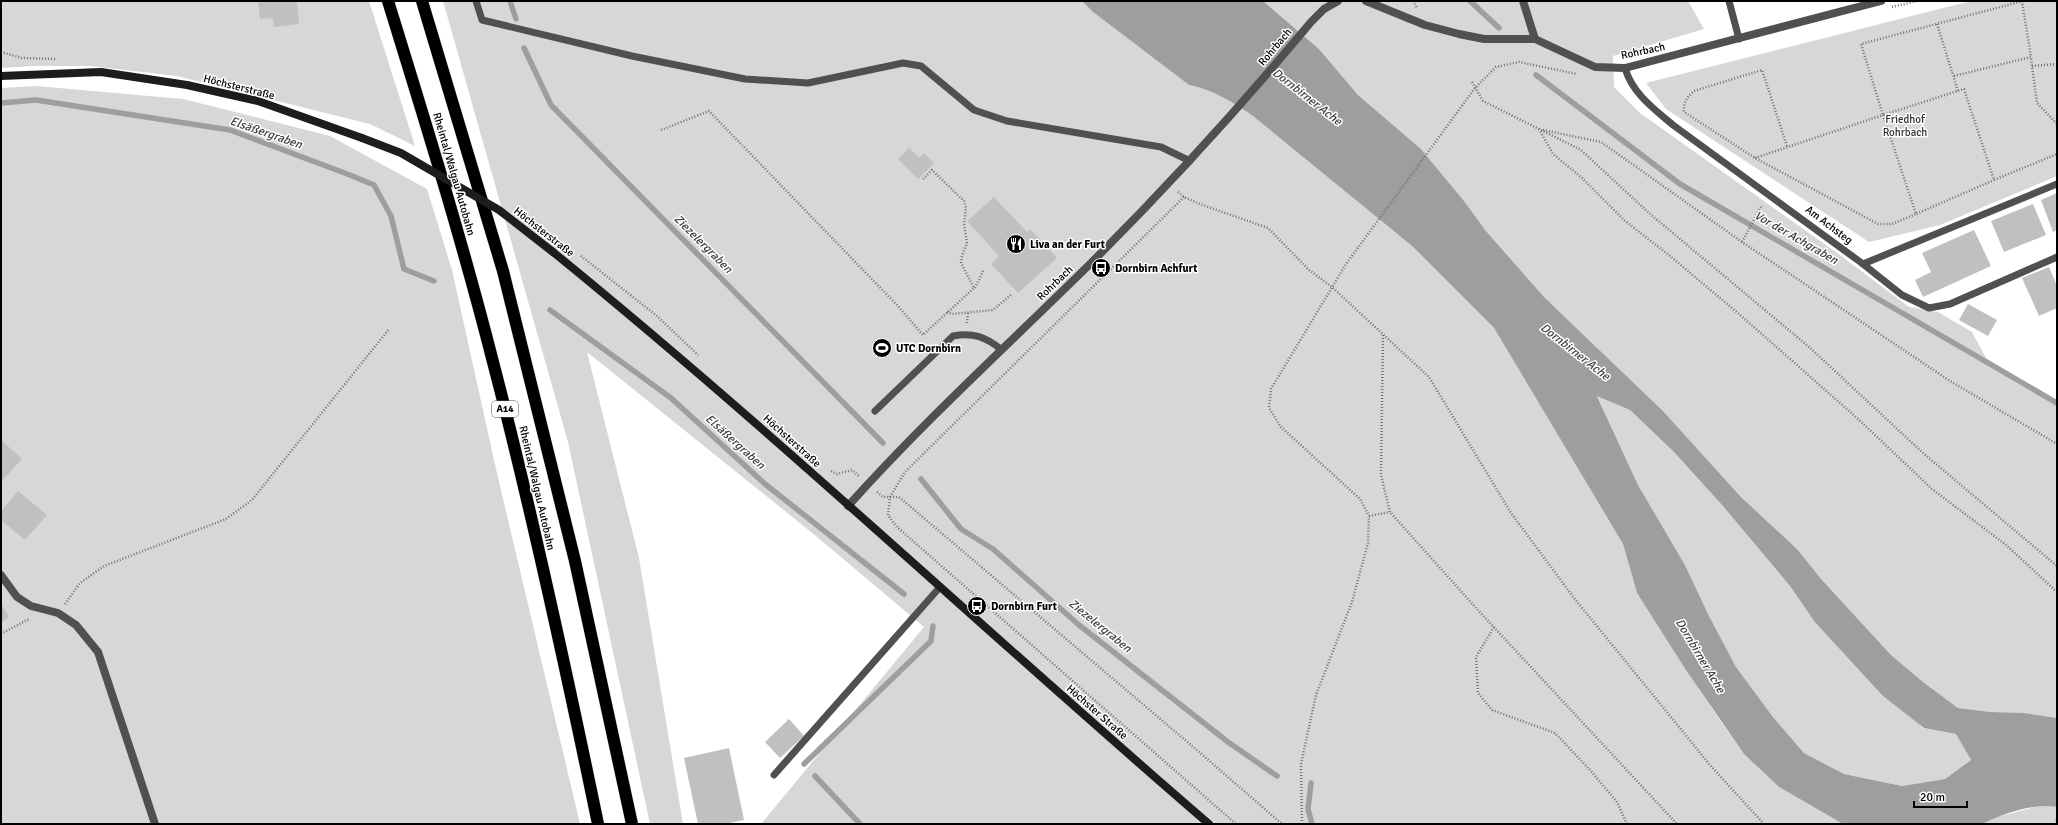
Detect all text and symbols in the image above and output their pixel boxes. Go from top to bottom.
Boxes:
street label: Rohrbach [1256,26,1294,68]
street label: Rohrbach [1620,40,1666,62]
water label: Dornbirner Ache [1269,65,1346,129]
street label: Höchsterstraße [202,72,276,102]
street label: Rheintal/Walgau Autobahn [430,111,478,237]
park label: Friedhof Rohrbach [1883,113,1927,139]
water label: Elsäßergraben [228,114,304,152]
street label: Am Achsteg [1803,203,1855,247]
street label: Höchsterstraße [511,204,577,260]
water label: Vor der Achgraben [1752,208,1841,268]
water label: Ziezelergraben [671,212,736,277]
restaurant icon: Liva an der Furt [1005,233,1027,255]
place label: Liva an der Furt [1030,238,1105,251]
bus stop icon: Dornbirn Achfurt [1090,257,1112,279]
place label: Dornbirn Achfurt [1115,262,1197,275]
street label: Rohrbach [1034,263,1076,303]
water label: Dornbirner Ache [1537,320,1614,384]
sports icon: UTC Dornbirn [871,337,893,359]
place label: UTC Dornbirn [896,342,961,355]
road number: A14 [492,401,518,417]
water label: Elsäßergraben [702,411,768,473]
street label: Höchsterstraße [761,412,823,470]
street label: Rheintal/Walgau Autobahn [516,424,558,552]
bus stop icon: Dornbirn Furt [966,595,988,617]
water label: Ziezelergraben [1066,596,1135,656]
place label: Dornbirn Furt [991,600,1057,613]
water label: Dornbirner Ache [1672,616,1729,697]
street label: Höchster Straße [1064,682,1130,742]
scale bar [1914,783,1967,809]
text: 20 m [1920,790,1945,805]

